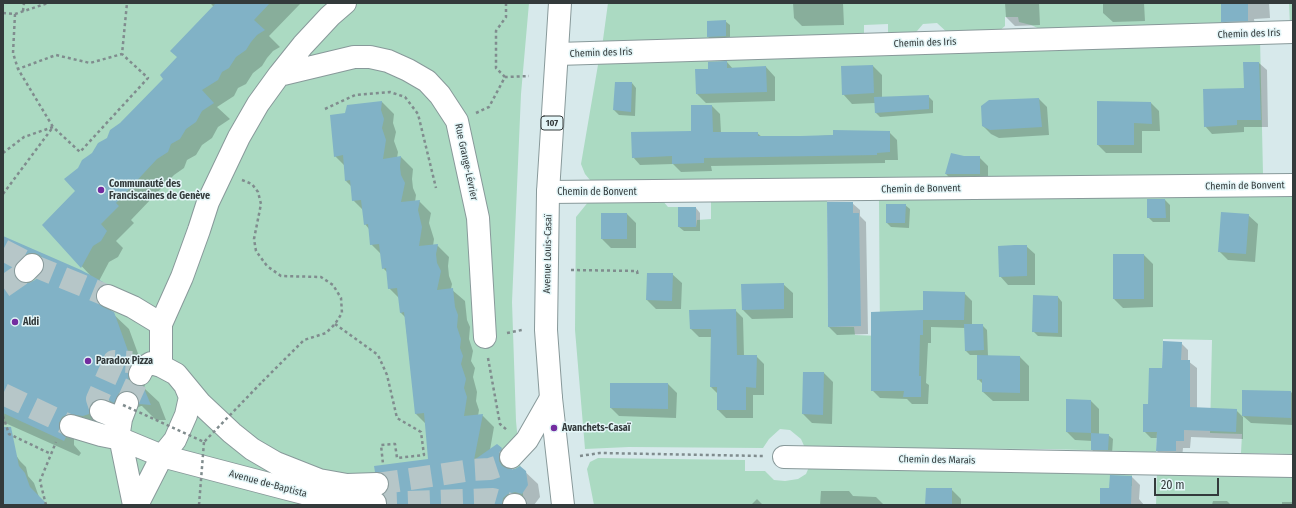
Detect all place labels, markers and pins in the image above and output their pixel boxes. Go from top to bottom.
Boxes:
place label: Communauté des Franciscaines de Genève [109,178,210,202]
marker: Communauté des Franciscaines de Genève [96,185,106,195]
place label: Aldi [23,316,39,328]
marker: Aldi [10,317,20,327]
place label: Paradox Pizza [96,355,153,367]
marker: Paradox Pizza [83,356,93,366]
place label: Avanchets-Casaï [562,422,630,434]
marker: Avanchets-Casaï [549,423,559,433]

